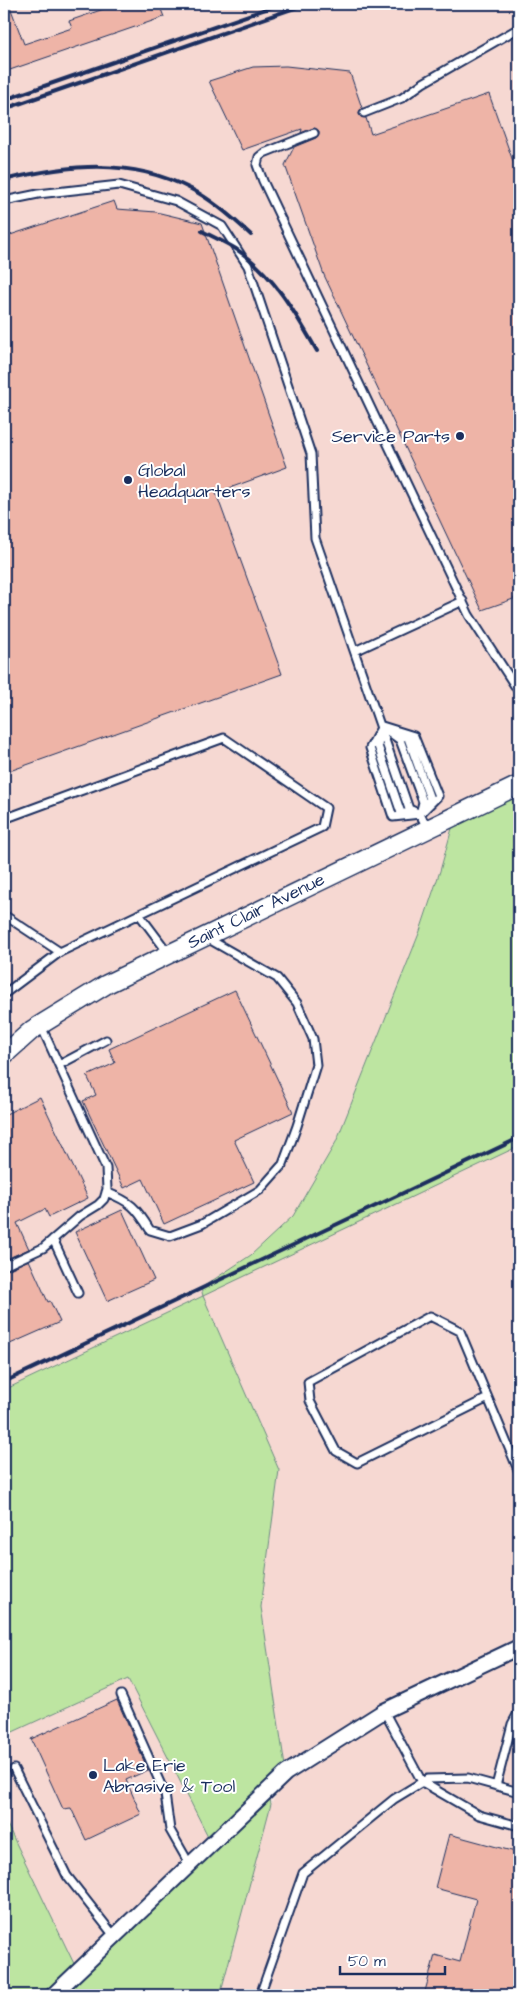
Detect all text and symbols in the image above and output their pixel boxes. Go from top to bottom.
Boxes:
place label: Service Parts [331,424,450,449]
marker: Service Parts [454,430,466,442]
place label: Global Headquarters [138,458,250,504]
marker: Global Headquarters [122,474,134,486]
street label: Saint Clair Avenue [183,867,329,955]
place label: Lake Erie Abrasive & Tool [103,1753,235,1799]
marker: Lake Erie Abrasive & Tool [87,1769,99,1781]
scale bar [340,1944,446,1976]
text: 50 m [348,1951,386,1972]

